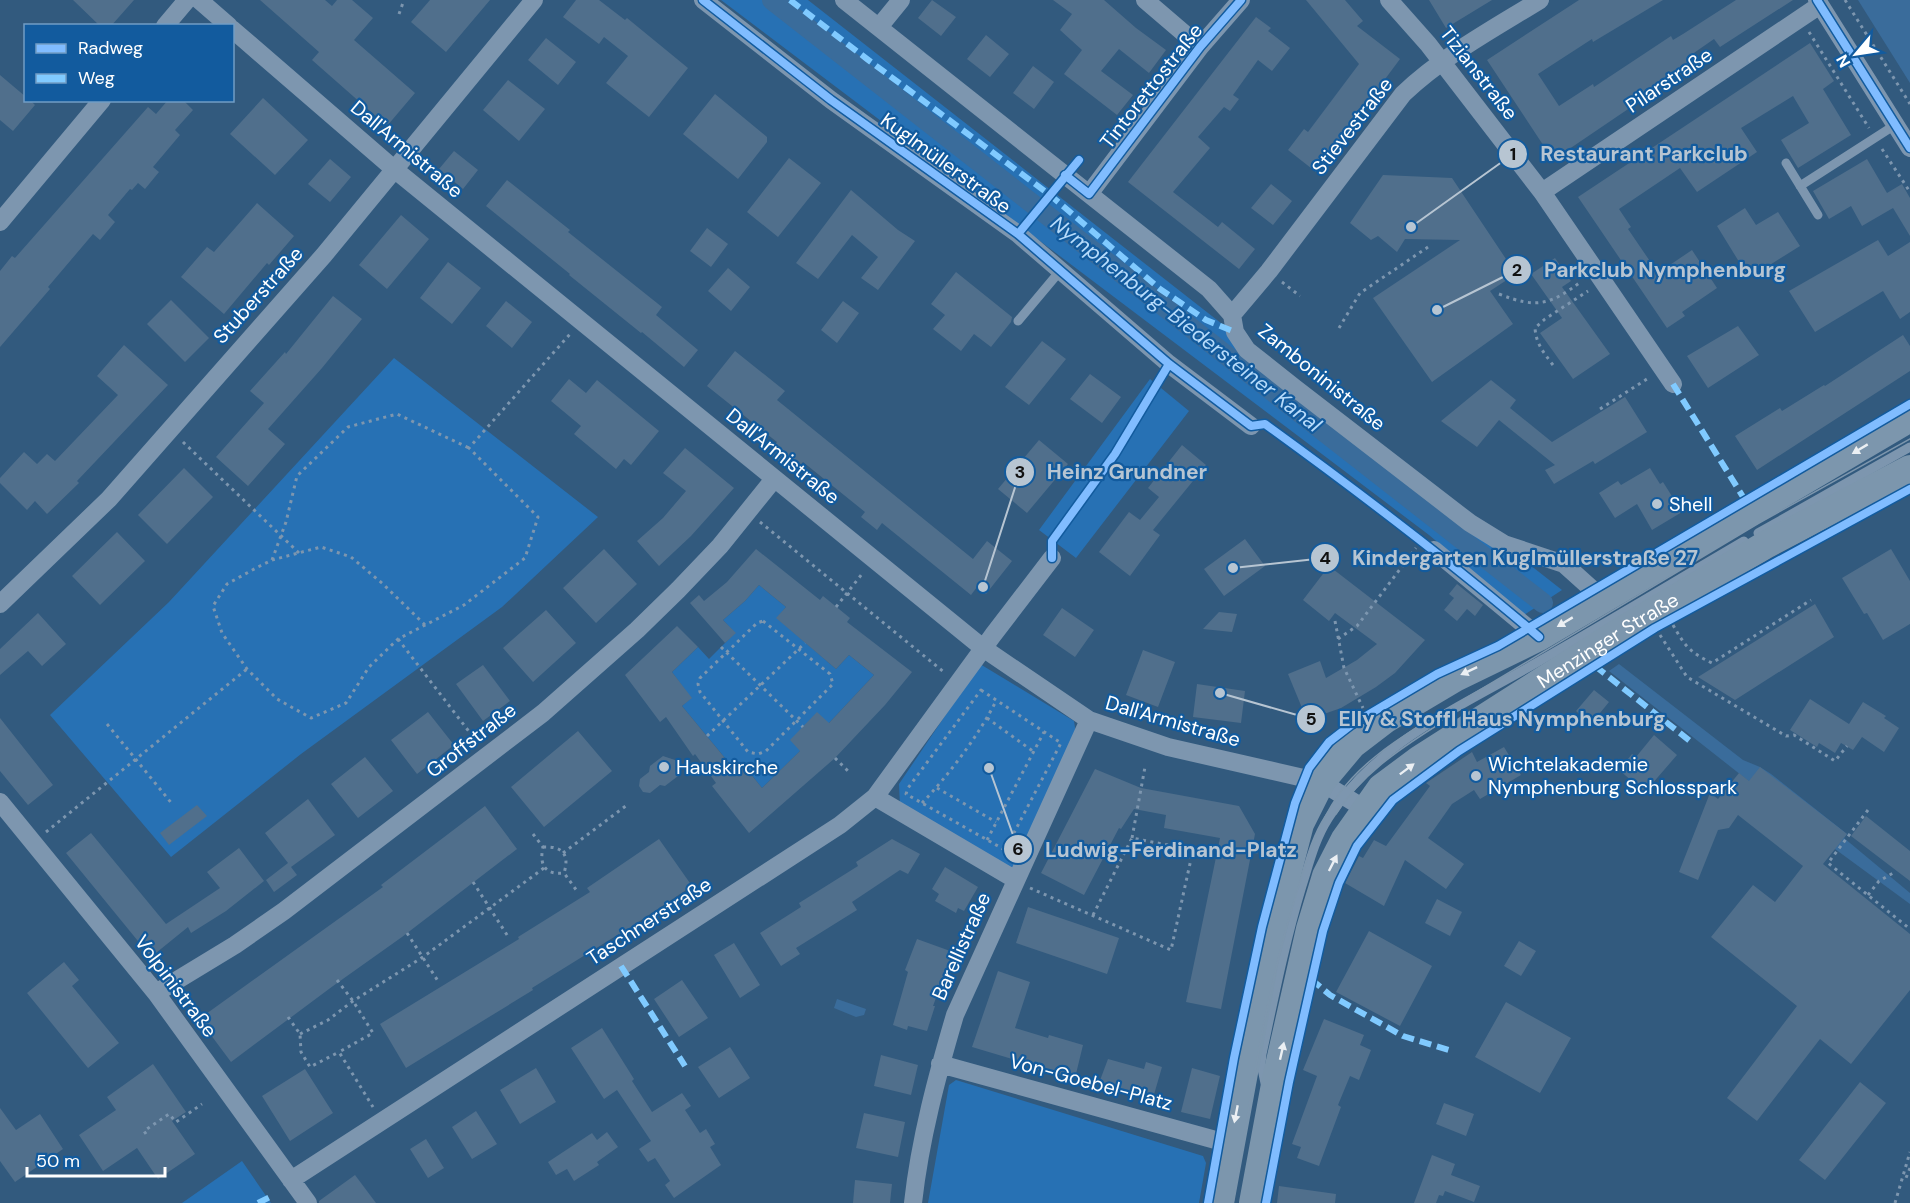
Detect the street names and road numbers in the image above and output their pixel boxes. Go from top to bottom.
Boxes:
street label: Tintorettostraße [1094,18,1208,154]
street label: Tizianstraße [1434,21,1524,125]
street label: Pilarstraße [1621,41,1717,119]
street label: Stievestraße [1306,72,1398,180]
street label: Dall'Armistraße [345,94,469,204]
street label: Kuglmüllerstraße [875,107,1017,219]
street label: Stuberstraße [207,241,309,349]
street label: Zamboninistraße [1253,318,1391,436]
street label: Dall'Armistraße [721,402,845,510]
street label: Menzinger Straße [1532,587,1683,694]
street label: Dall'Armistraße [1103,689,1243,753]
street label: Groffstraße [421,697,521,783]
street label: Taschnerstraße [582,871,716,971]
street label: Barellistraße [926,888,996,1004]
street label: Volpinistraße [129,929,223,1043]
street label: Von-Goebel-Platz [1007,1048,1175,1116]

